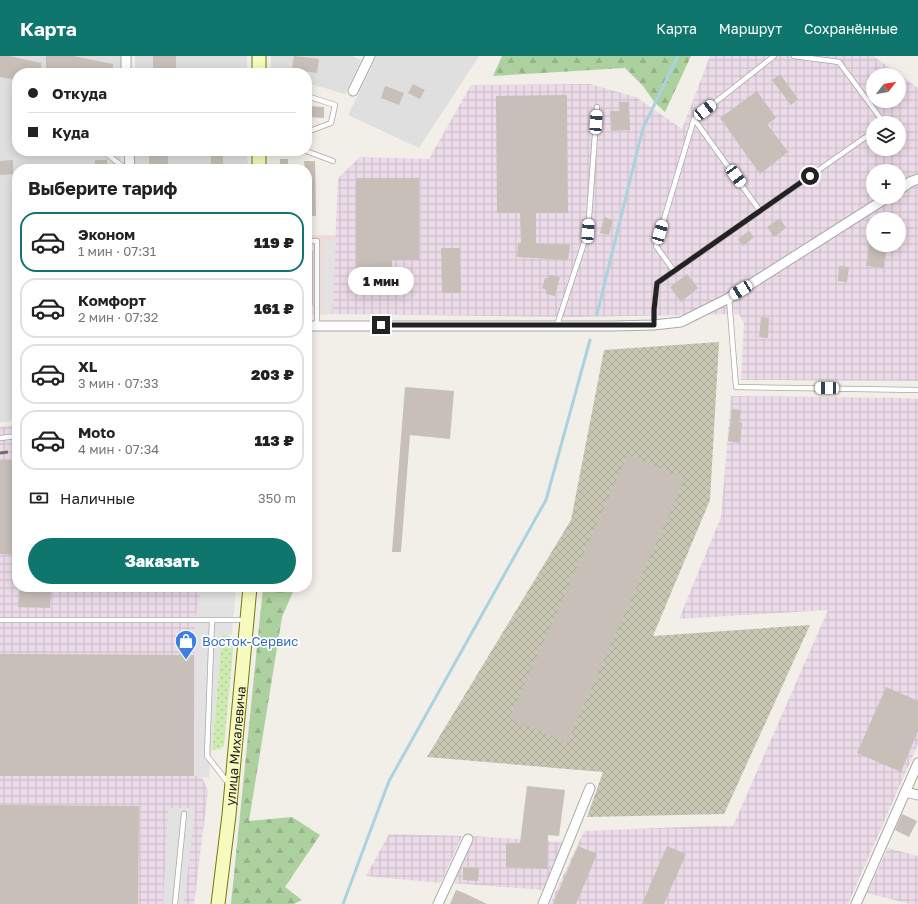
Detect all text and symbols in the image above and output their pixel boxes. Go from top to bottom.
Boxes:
text: Карта [20,17,77,40]
text: Карта [656,20,697,37]
text: Маршрут [719,20,782,37]
text: Сохранённые [804,20,898,37]
north arrow [866,68,906,108]
map controls [866,68,906,252]
text: Откуда [52,84,107,102]
car [692,98,718,122]
car [589,110,603,134]
button: layers [866,116,906,156]
text: Куда [52,123,89,141]
car [724,163,748,189]
button: + [866,164,906,204]
route start [801,167,819,185]
text: Выберите тариф [28,177,177,199]
button: − [866,212,906,252]
car [581,219,595,243]
car [651,219,669,245]
icon: car [30,224,66,260]
text: Эконом [78,225,135,243]
text: 119 ₽ [254,233,294,251]
text: 1 мин · 07:31 [78,243,156,259]
callout: 1 мин [348,267,414,295]
text: 1 мин [363,273,399,289]
car [728,279,754,301]
icon: car [30,290,66,326]
text: Комфорт [78,291,146,309]
text: 161 ₽ [254,299,294,317]
text: 2 мин · 07:32 [78,309,158,325]
route end [372,316,390,334]
icon: car [30,356,66,392]
text: XL [78,357,97,375]
text: 203 ₽ [251,365,294,383]
text: 3 мин · 07:33 [78,375,159,391]
car [815,382,839,394]
icon: car [30,422,66,458]
text: Moto [78,423,115,441]
text: 113 ₽ [254,431,294,449]
text: 4 мин · 07:34 [78,441,159,457]
icon: cash [28,487,50,509]
text: Наличные [60,489,135,507]
text: 350 m [258,490,296,506]
button: Заказать [28,538,296,584]
shop icon: Восток-Сервис [173,628,199,661]
place label: Восток-Сервис [202,633,298,649]
street label: улица Михалевича [222,686,249,806]

